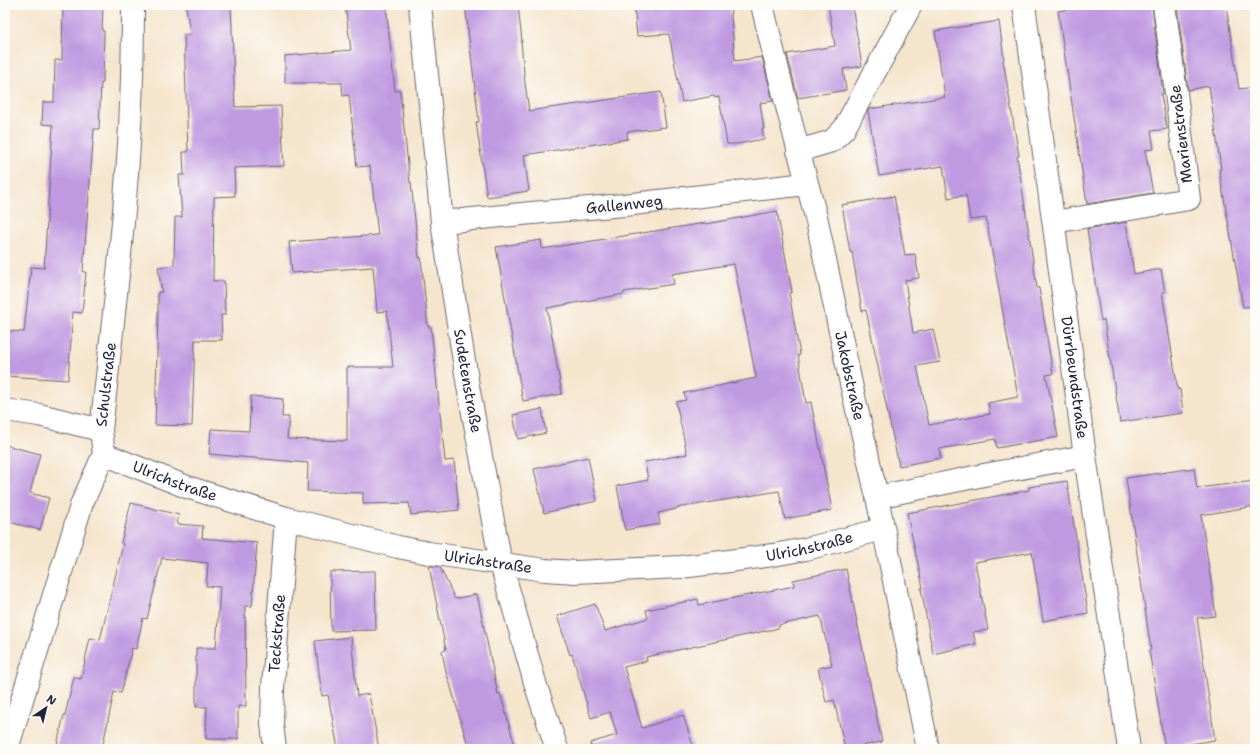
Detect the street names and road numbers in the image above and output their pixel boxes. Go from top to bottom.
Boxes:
street label: Marienstraße [1165,84,1197,184]
street label: Gallenweg [585,191,664,218]
street label: Dürrbeundstraße [1056,315,1093,440]
street label: Sudetenstraße [449,327,486,434]
street label: Jakobstraße [830,329,869,422]
street label: Schulstraße [91,341,121,428]
street label: Ulrichstraße [130,456,220,506]
street label: Ulrichstraße [765,527,855,566]
street label: Ulrichstraße [443,545,533,578]
street label: Teckstraße [264,593,290,673]

